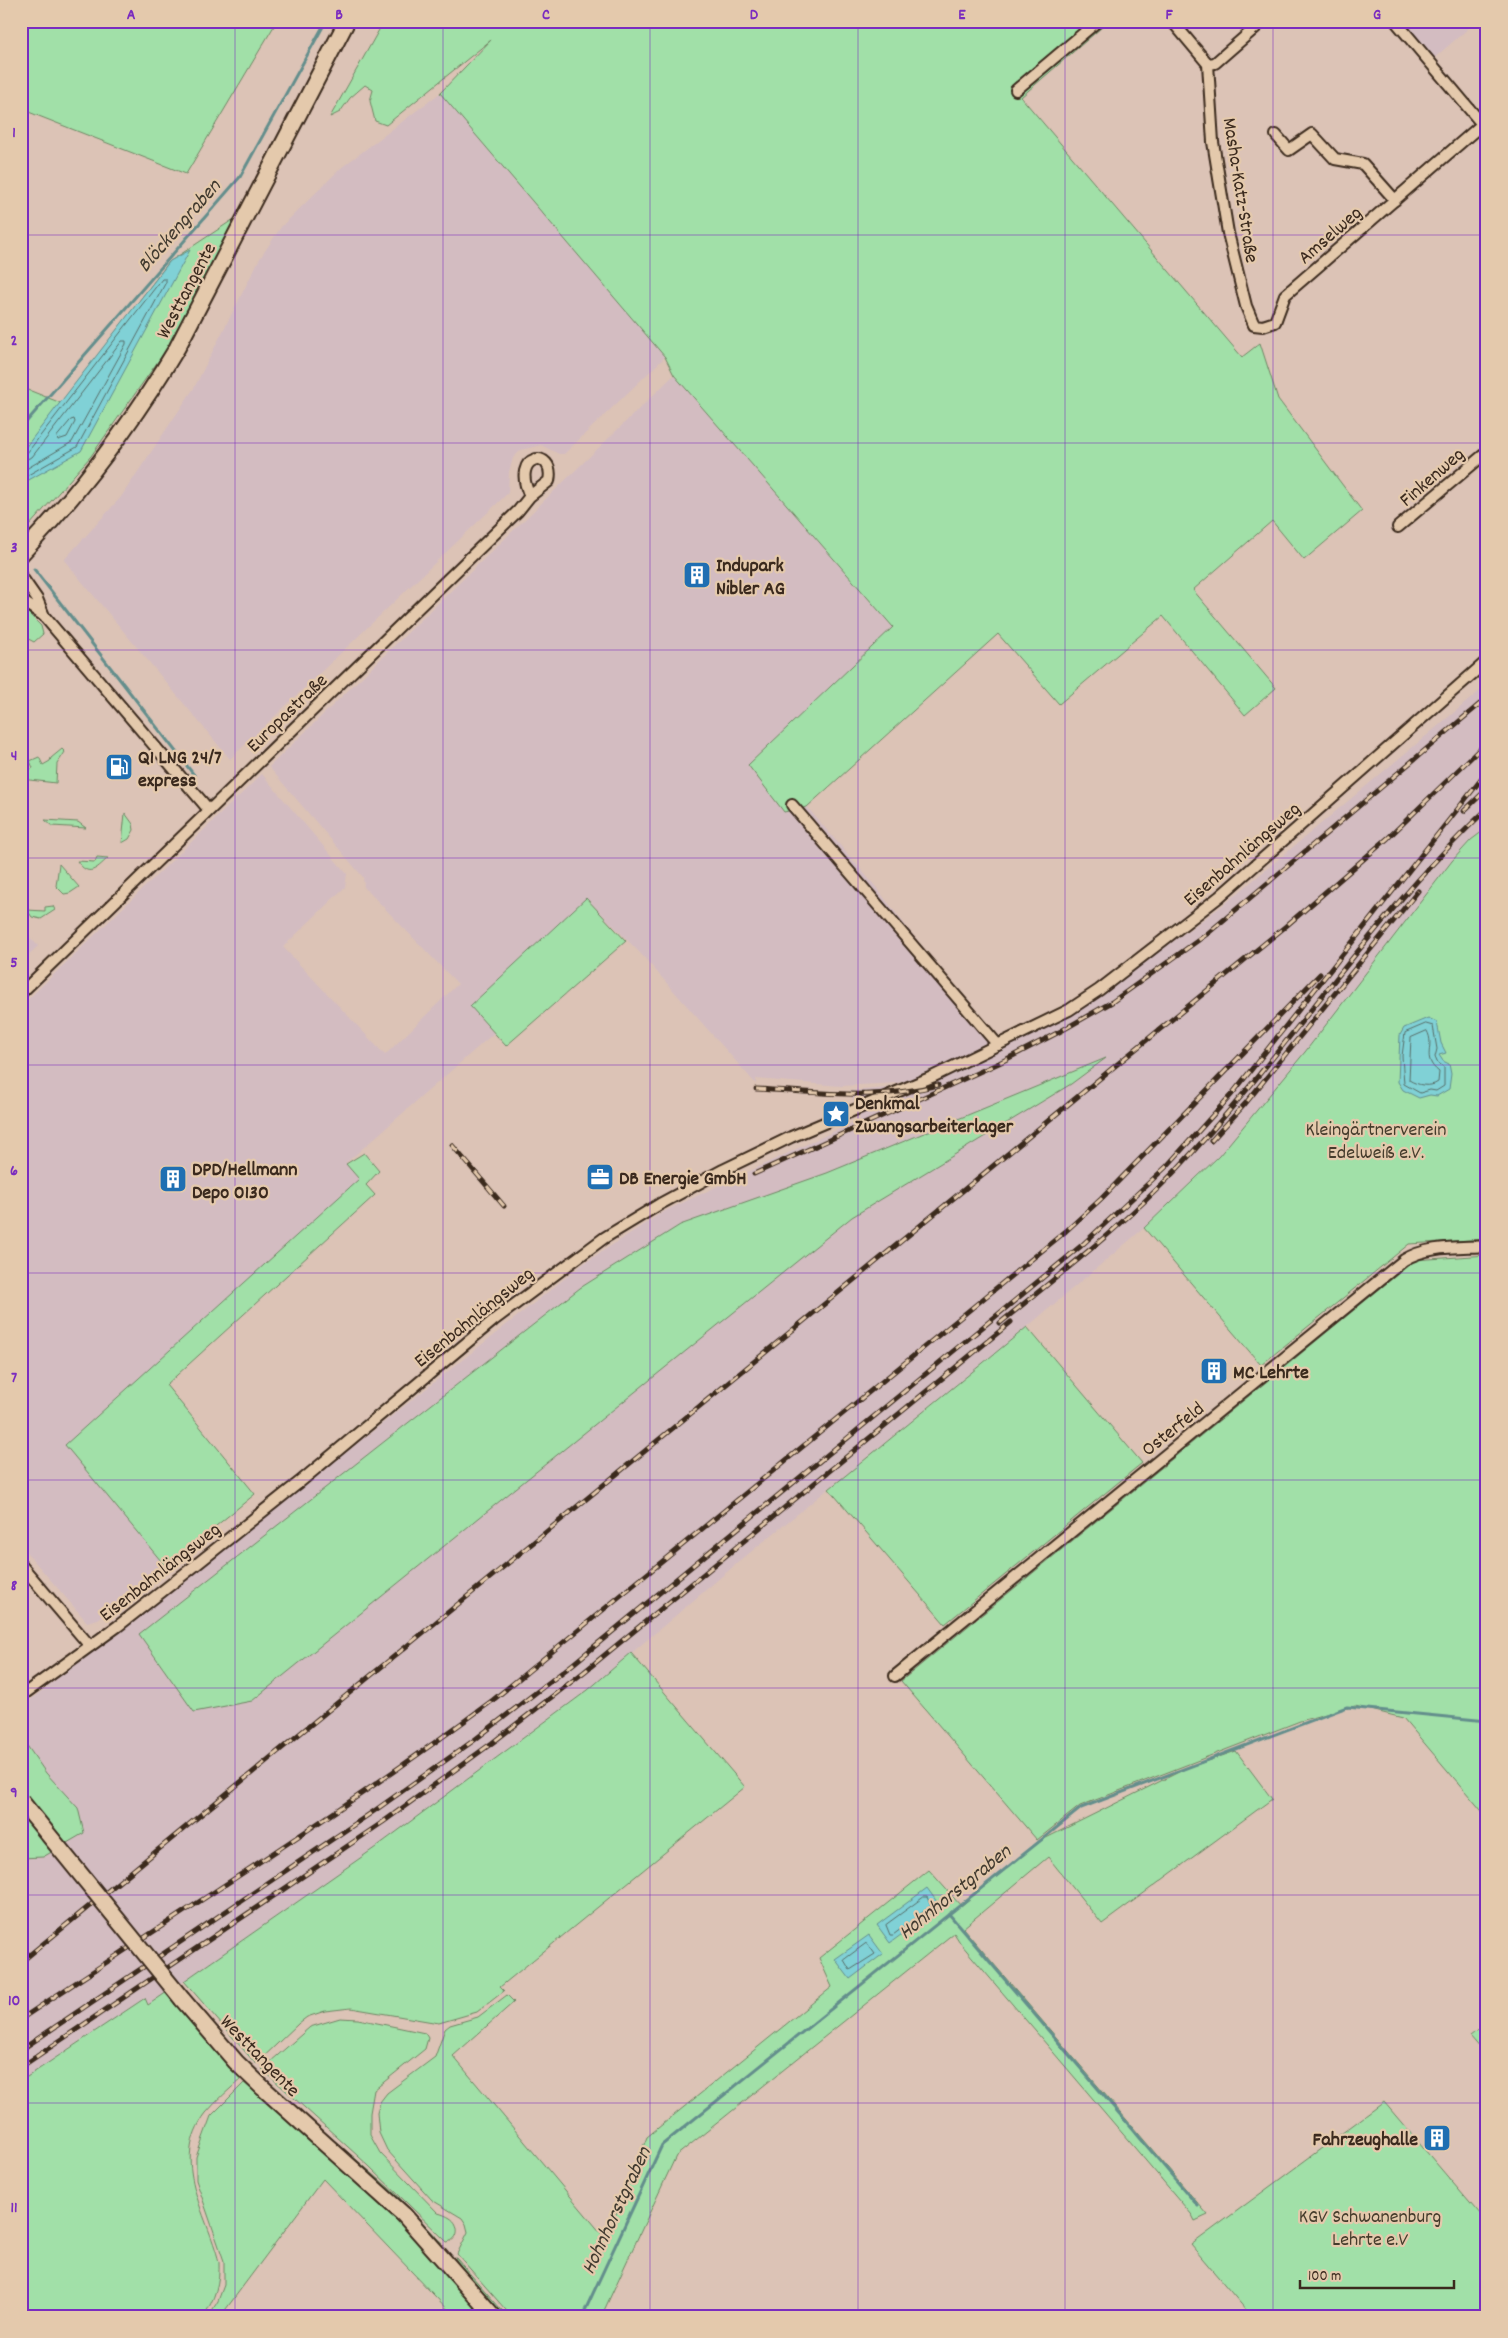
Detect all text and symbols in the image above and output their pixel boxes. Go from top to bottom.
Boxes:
text: A [127,4,136,27]
text: B [335,4,343,27]
text: C [542,4,550,27]
text: D [750,4,759,27]
text: E [958,4,966,27]
text: F [1165,4,1173,27]
text: G [1373,4,1381,27]
street label: Masha-Katz-Straße [1214,116,1264,265]
text: 1 [12,122,16,145]
water label: Blöckengraben [131,173,230,280]
street label: Amselweg [1293,200,1369,272]
street label: Westtangente [151,238,225,344]
text: 2 [11,330,18,353]
street label: Finkenweg [1394,442,1472,515]
text: 3 [10,537,18,560]
place label: Indupark Nibler AG [716,553,785,604]
building icon: Indupark Nibler AG [682,560,712,590]
street label: Europastraße [241,668,335,760]
text: 4 [11,745,17,768]
place label: Q1 LNG 24/7 express [138,745,222,796]
fuel station icon: Q1 LNG 24/7 express [104,752,134,782]
street label: Eisenbahnlängsweg [1178,796,1308,914]
text: 5 [10,952,18,975]
place label: Denkmal Zwangsarbeiterlager [855,1091,1014,1142]
place icon: Denkmal Zwangsarbeiterlager [821,1099,851,1129]
park label: Kleingärtnerverein Edelweiß e.V. [1306,1117,1446,1168]
place label: DPD/Hellmann Depo 0130 [192,1157,298,1208]
text: 6 [10,1160,18,1183]
office icon: DB Energie GmbH [585,1162,615,1192]
building icon: DPD/Hellmann Depo 0130 [158,1164,188,1194]
place label: DB Energie GmbH [619,1166,746,1194]
street label: Eisenbahnlängsweg [409,1261,541,1376]
building icon: MC Lehrte [1199,1356,1229,1386]
place label: MC Lehrte [1233,1360,1309,1388]
text: 7 [11,1367,17,1390]
street label: Osterfeld [1137,1396,1211,1464]
street label: Eisenbahnlängsweg [94,1517,227,1630]
text: 8 [11,1575,18,1598]
text: 9 [10,1782,18,1805]
water label: Hohnhorstgraben [893,1838,1020,1948]
text: 10 [8,1990,20,2013]
street label: Westtangente [212,2010,306,2105]
building icon: Fahrzeughalle [1422,2123,1452,2153]
place label: Fahrzeughalle [1312,2127,1418,2155]
water label: Hohnhorstgraben [575,2141,661,2280]
text: 11 [10,2197,18,2220]
park label: KGV Schwanenburg Lehrte e.V [1299,2204,1441,2255]
scale bar [1300,2258,1454,2290]
text: 100 m [1308,2266,1341,2288]

